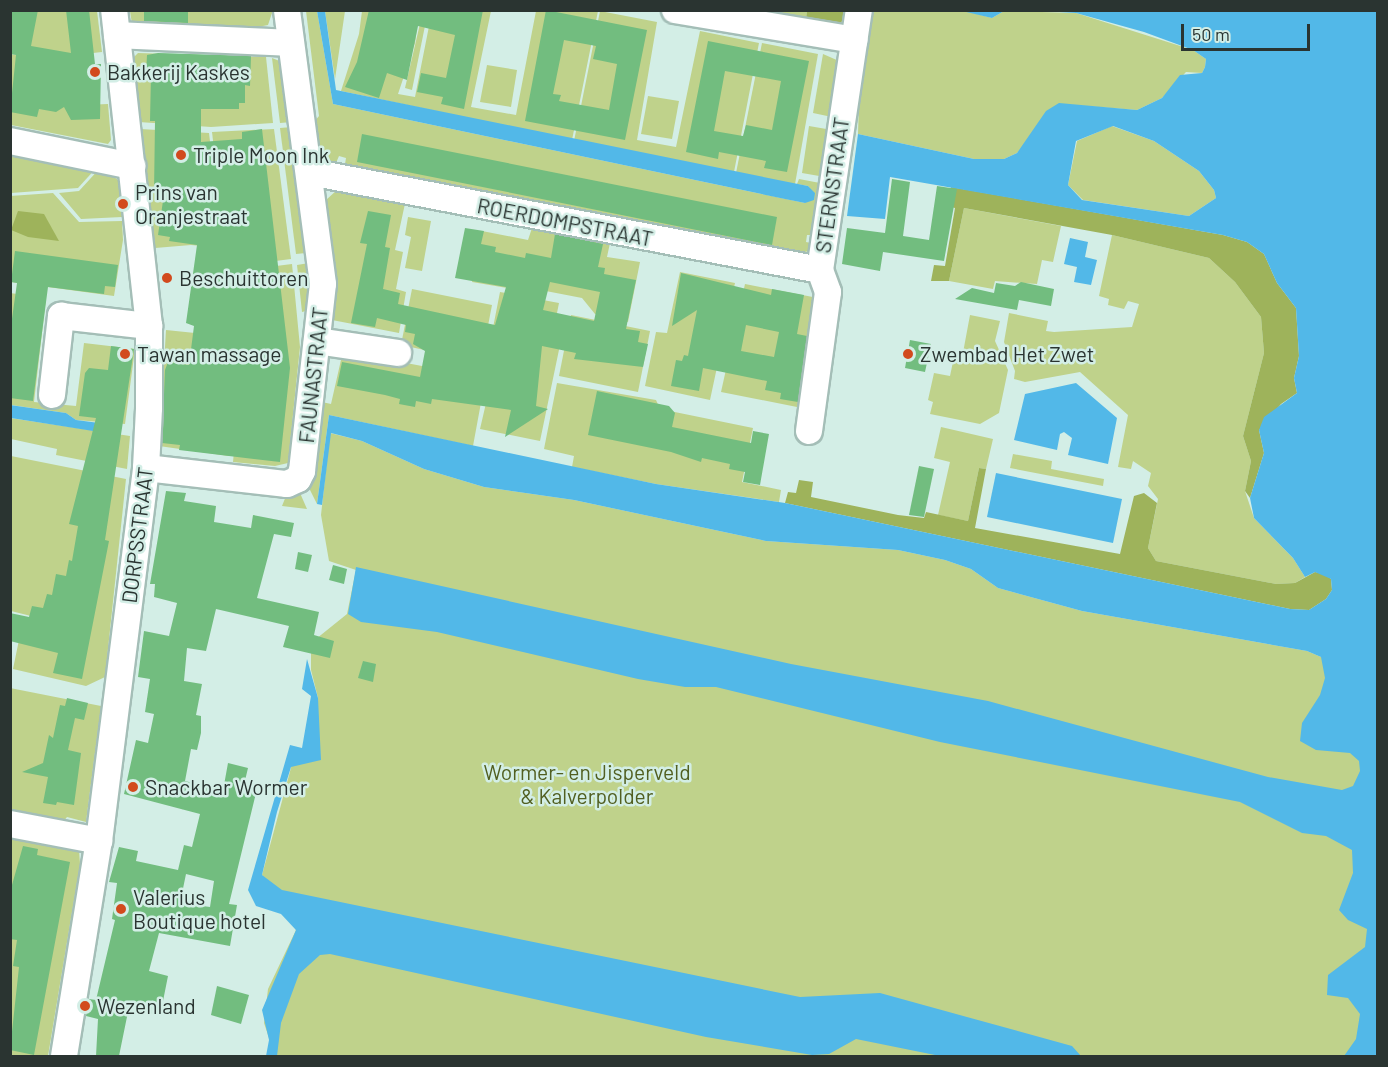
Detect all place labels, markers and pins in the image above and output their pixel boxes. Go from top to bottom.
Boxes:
place label: Bakkerij Kaskes [107,59,250,85]
marker: Bakkerij Kaskes [88,65,102,79]
place label: Triple Moon Ink [193,142,329,168]
marker: Triple Moon Ink [174,148,188,162]
place label: Prins van Oranjestraat [135,179,248,229]
marker: Prins van Oranjestraat [116,197,130,211]
place label: Beschuittoren [179,265,309,291]
marker: Beschuittoren [160,271,174,285]
place label: Tawan massage [137,341,282,367]
place label: Zwembad Het Zwet [920,341,1094,367]
marker: Tawan massage [118,347,132,361]
marker: Zwembad Het Zwet [901,347,915,361]
place label: Snackbar Wormer [145,774,307,800]
marker: Snackbar Wormer [126,780,140,794]
place label: Valerius Boutique hotel [133,884,266,934]
marker: Valerius Boutique hotel [114,902,128,916]
place label: Wezenland [97,993,196,1019]
marker: Wezenland [78,999,92,1013]

